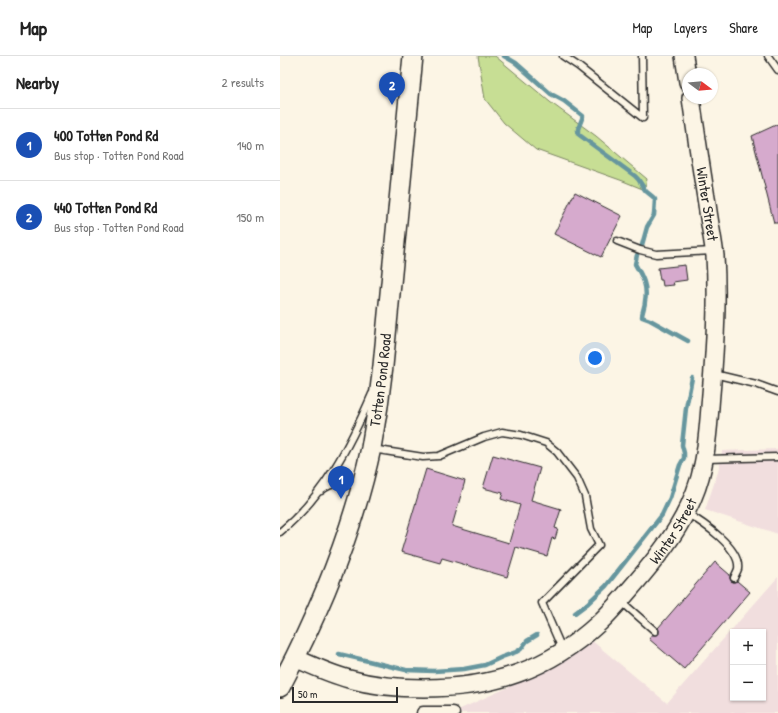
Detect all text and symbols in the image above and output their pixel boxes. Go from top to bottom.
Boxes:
text: Map [20,15,47,41]
text: Map [632,18,652,37]
text: Layers [674,18,707,37]
text: Share [729,18,758,37]
north arrow [682,68,718,104]
text: Nearby [16,71,59,94]
pin: 2 [379,72,405,105]
text: 2 results [222,73,264,91]
text: 400 Totten Pond Rd [54,125,158,146]
text: 1 [27,136,31,154]
text: 140 m [237,136,264,154]
text: Bus stop · Totten Pond Road [54,146,184,164]
street label: Winter Street [691,165,724,243]
text: 440 Totten Pond Rd [54,197,157,218]
text: 2 [26,208,32,226]
text: 150 m [236,208,264,226]
text: Bus stop · Totten Pond Road [54,218,184,236]
street label: Totten Pond Road [364,333,396,428]
your location [585,348,605,368]
pin: 1 [328,466,354,499]
street label: Winter Street [644,494,702,568]
map controls [730,629,766,701]
button: + [730,629,766,665]
button: − [730,665,766,701]
scale bar [292,685,398,704]
text: 50 m [298,687,318,701]

